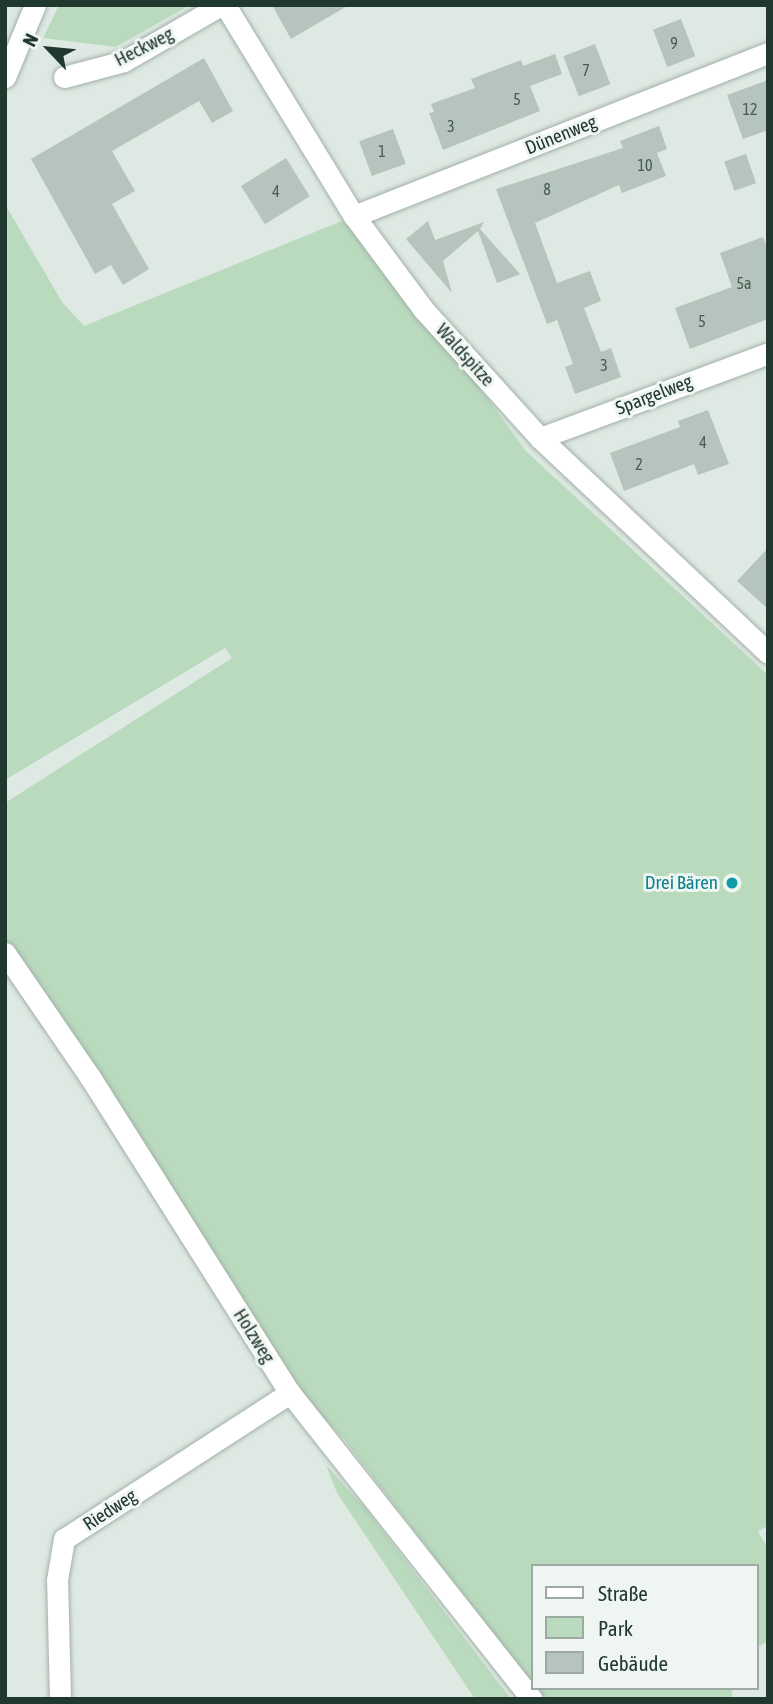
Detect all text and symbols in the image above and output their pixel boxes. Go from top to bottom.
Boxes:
north arrow [14,14,84,84]
street label: Heckweg [111,23,177,71]
text: N [18,30,42,50]
house number: 9 [670,33,678,53]
house number: 7 [582,60,590,80]
house number: 5 [513,89,521,109]
house number: 12 [742,99,758,119]
street label: Dünenweg [522,110,600,160]
house number: 3 [447,116,455,136]
house number: 1 [378,141,386,161]
house number: 10 [637,155,653,175]
house number: 8 [543,179,551,199]
house number: 4 [272,181,280,201]
house number: 5a [737,273,751,293]
house number: 5 [698,311,706,331]
street label: Waldspitze [431,319,499,391]
house number: 3 [600,355,608,375]
street label: Spargelweg [613,370,695,420]
house number: 4 [699,432,707,452]
house number: 2 [635,454,643,474]
place label: Drei Bären [645,872,718,894]
marker: Drei Bären [724,875,740,891]
street label: Holzweg [228,1305,280,1367]
street label: Riedweg [79,1484,141,1536]
legend [532,1564,759,1690]
text: Straße [598,1581,648,1605]
text: Park [598,1616,633,1640]
text: Gebäude [598,1651,668,1675]

